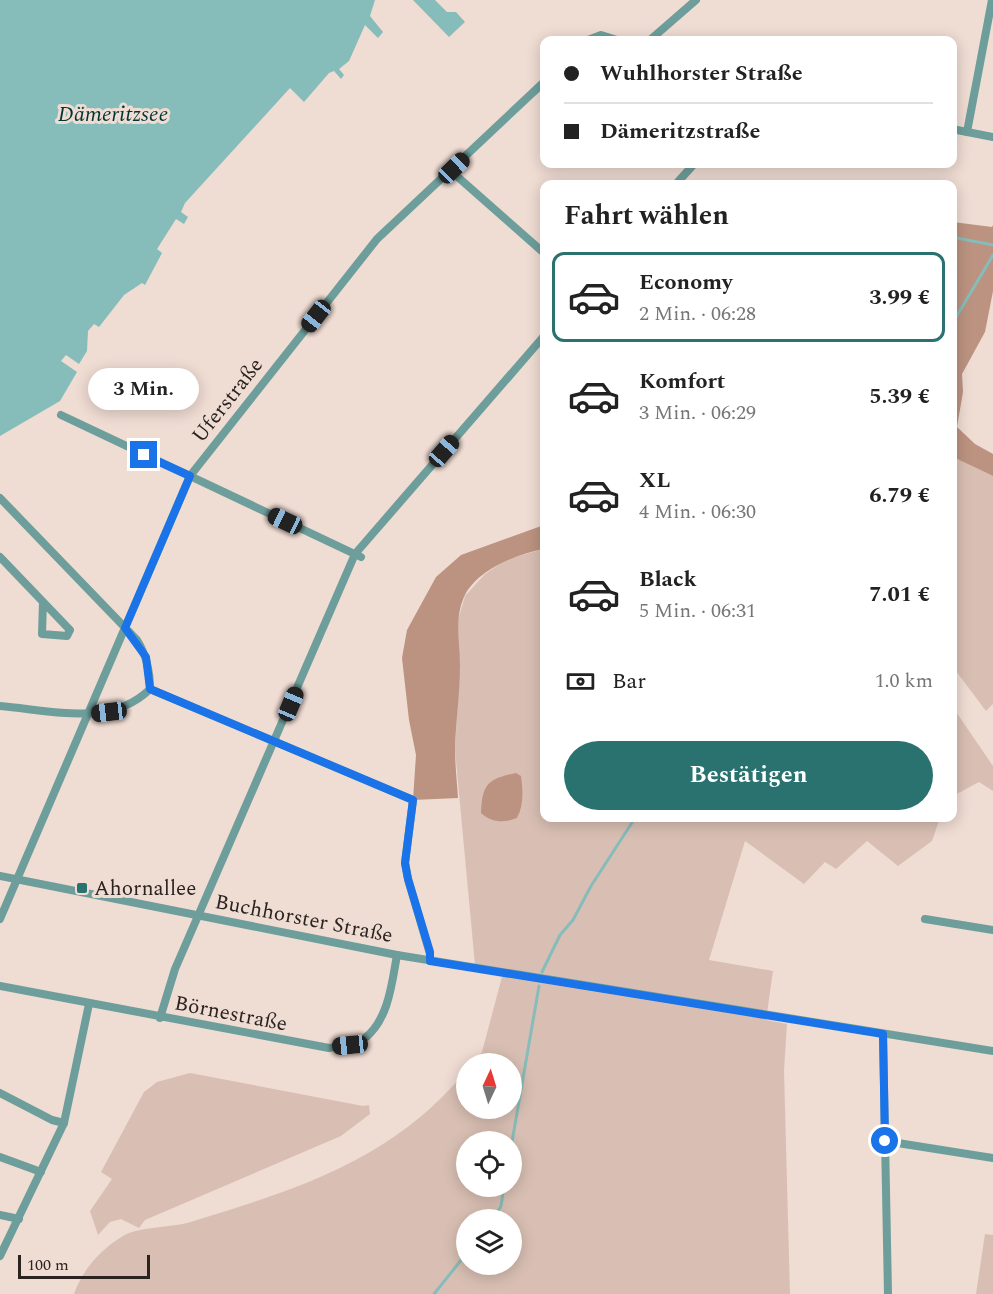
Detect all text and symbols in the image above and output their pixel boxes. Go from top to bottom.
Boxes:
text: Wuhlhorster Straße [600,57,803,90]
water label: Dämeritzsee [58,98,168,131]
text: Dämeritzstraße [600,115,760,148]
car [435,149,473,187]
text: Fahrt wählen [564,195,729,237]
text: Economy [639,266,732,299]
icon: car [567,270,621,324]
text: 3.99 € [869,281,930,314]
car [298,296,334,336]
text: 2 Min. · 06:28 [639,299,756,329]
street label: Uferstraße [184,351,271,450]
text: Komfort [639,365,725,398]
callout: 3 Min. [88,368,200,410]
icon: car [567,369,621,423]
text: 3 Min. [113,374,174,404]
text: 5.39 € [869,380,930,413]
text: 3 Min. · 06:29 [639,398,756,428]
car [425,432,463,470]
route end [130,441,157,468]
text: XL [639,464,670,497]
icon: car [567,468,621,522]
text: 6.79 € [869,479,930,512]
text: 4 Min. · 06:30 [639,497,756,527]
car [265,505,305,537]
text: Black [639,563,697,596]
icon: car [567,567,621,621]
text: 7.01 € [869,578,930,611]
text: 5 Min. · 06:31 [639,596,756,626]
icon: cash [564,665,597,698]
text: Bar [612,665,646,698]
text: 1.0 km [875,666,933,696]
car [276,684,306,724]
car [90,701,128,723]
button: Bestätigen [564,741,933,810]
place label: Ahornallee [94,873,196,905]
marker: Ahornallee [75,881,89,895]
street label: Buchhorster Straße [212,886,395,952]
street label: Börnestraße [172,987,290,1041]
car [331,1034,369,1056]
north arrow [456,1053,522,1119]
map controls [456,1053,522,1275]
route start [871,1127,898,1154]
button: locate [456,1131,522,1197]
button: layers [456,1209,522,1275]
scale bar [18,1252,150,1280]
text: 100 m [27,1253,69,1277]

